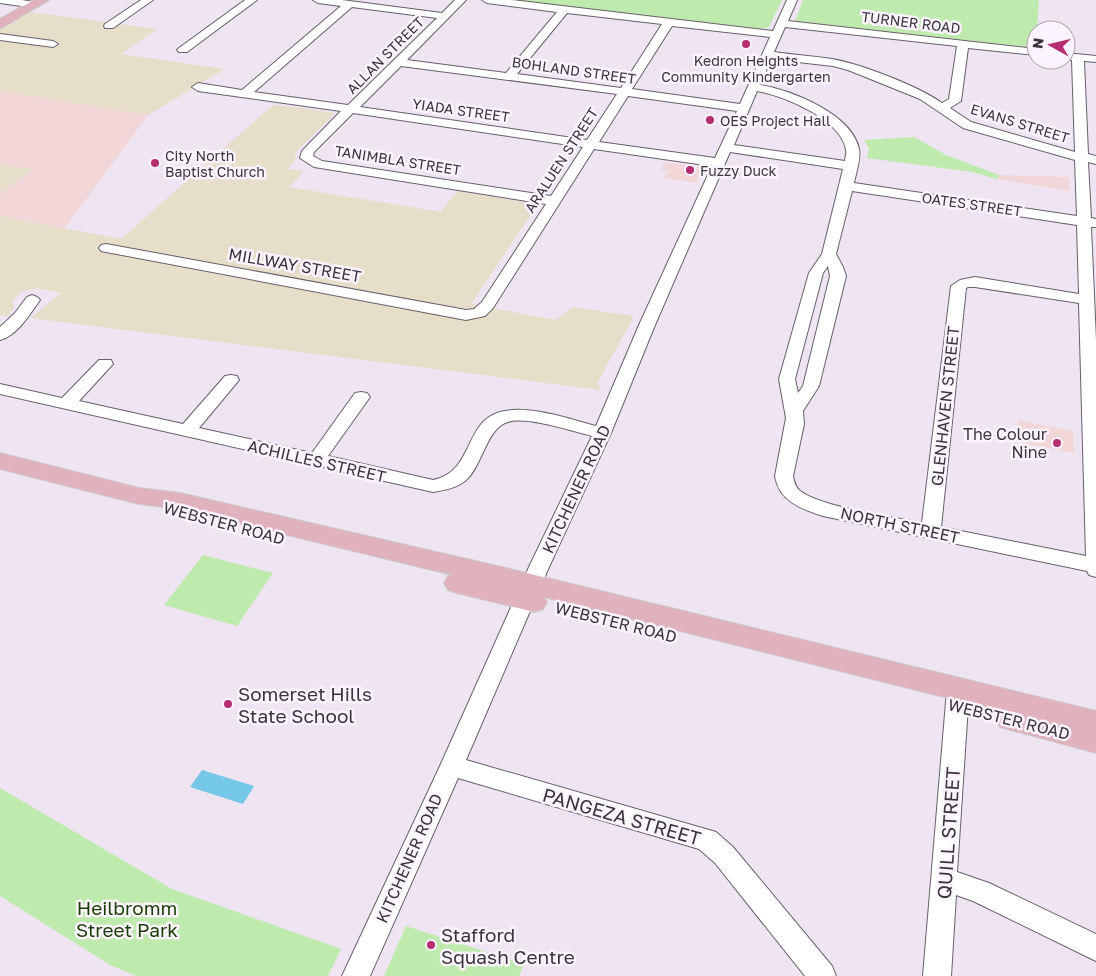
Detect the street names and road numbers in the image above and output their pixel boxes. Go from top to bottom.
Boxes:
street label: TURNER ROAD [861,8,961,36]
street label: ALLAN STREET [343,13,427,97]
street label: BOHLAND STREET [511,53,637,87]
street label: YIADA STREET [411,95,511,125]
street label: EVANS STREET [969,100,1072,146]
street label: ARALUEN STREET [521,104,601,216]
street label: TANIMBLA STREET [334,142,463,178]
street label: OATES STREET [921,189,1023,219]
street label: MILLWAY STREET [227,243,363,287]
street label: GLENHAVEN STREET [927,325,963,487]
street label: KITCHENER ROAD [537,422,615,556]
street label: ACHILLES STREET [246,435,388,487]
street label: WEBSTER ROAD [161,497,287,549]
street label: NORTH STREET [839,503,961,547]
street label: WEBSTER ROAD [553,597,679,647]
street label: WEBSTER ROAD [946,694,1072,744]
street label: QUILL STREET [932,766,964,900]
street label: PANGEZA STREET [540,782,704,850]
street label: KITCHENER ROAD [371,790,447,926]

